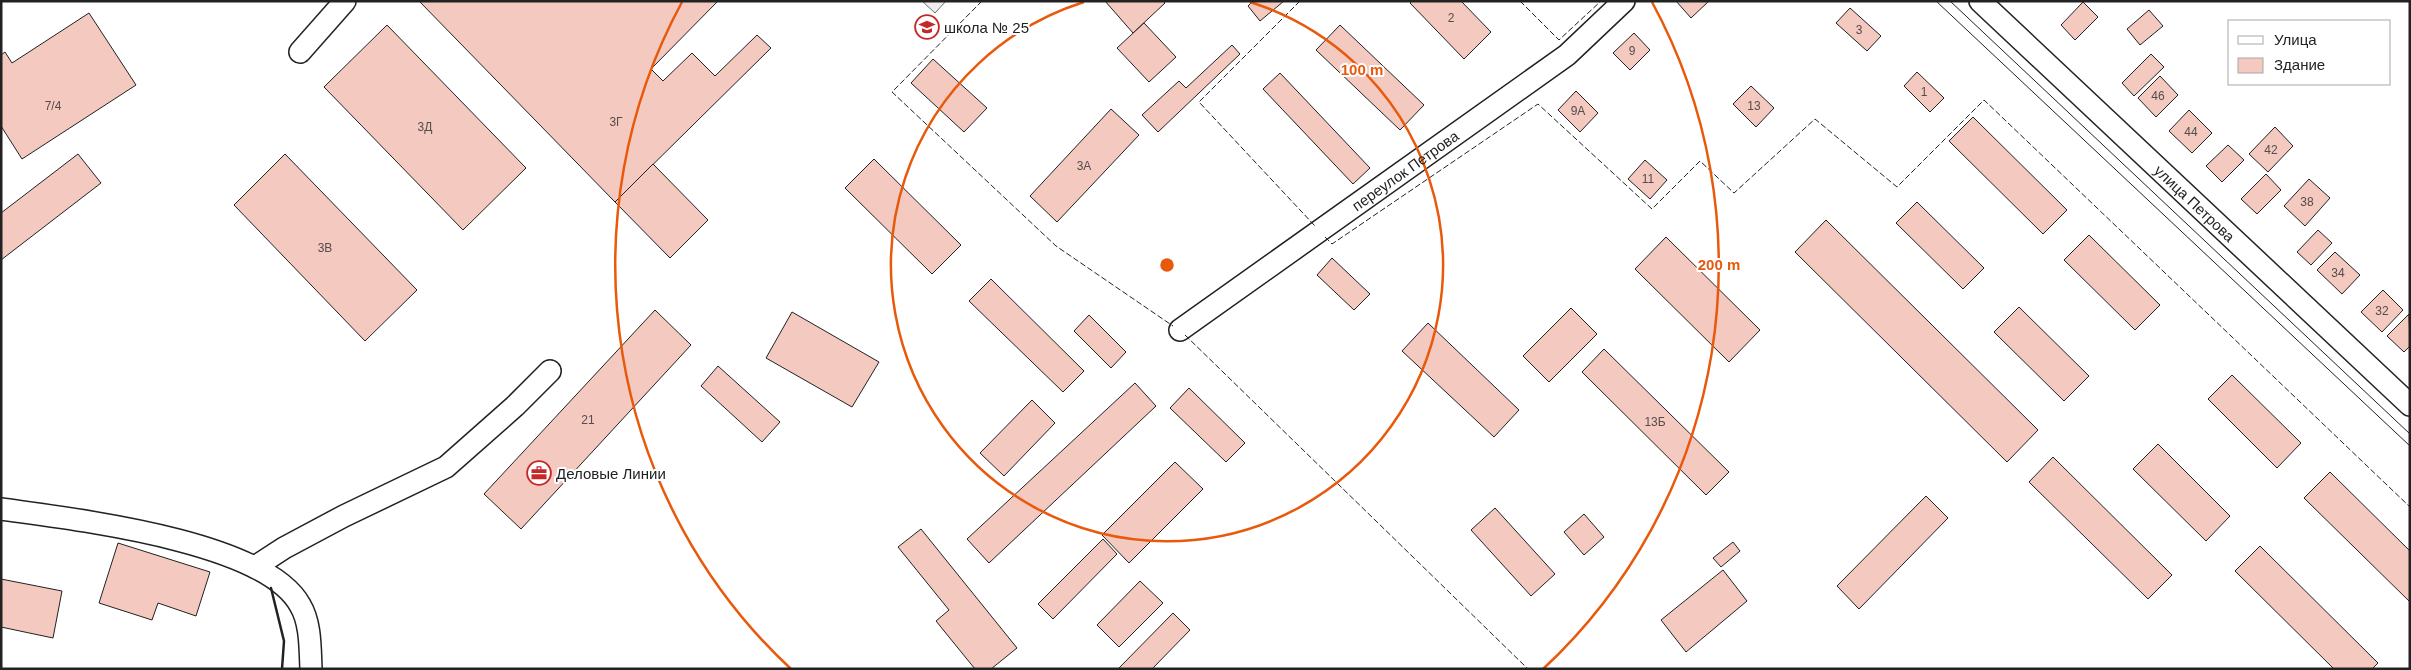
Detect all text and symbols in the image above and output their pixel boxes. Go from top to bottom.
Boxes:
house number: 2 [1448,11,1455,25]
school or university icon: школа № 25 [914,14,940,40]
place label: школа № 25 [944,19,1029,36]
legend [2228,20,2391,85]
house number: 3 [1856,23,1863,37]
text: Улица [2274,31,2317,48]
house number: 9 [1629,44,1636,58]
text: Здание [2274,56,2325,73]
text: 100 m [1341,61,1383,78]
house number: 1 [1921,85,1928,99]
house number: 46 [2151,89,2165,103]
house number: 7/4 [45,99,62,113]
house number: 13 [1747,99,1761,113]
house number: 9А [1571,104,1585,118]
house number: 3Г [609,115,623,129]
house number: 3Д [418,120,432,134]
house number: 44 [2184,125,2198,139]
street label: переулок Петрова [1348,126,1462,214]
house number: 42 [2264,143,2278,157]
house number: 3А [1077,159,1091,173]
street label: улица Петрова [2151,161,2239,245]
house number: 11 [1642,172,1655,186]
house number: 38 [2300,195,2314,209]
house number: 3В [318,241,332,255]
centre of rings [1158,256,1176,274]
text: 200 m [1698,256,1740,273]
house number: 34 [2331,266,2345,280]
house number: 32 [2375,304,2389,318]
house number: 21 [581,413,595,427]
house number: 13Б [1644,415,1666,429]
office icon: Деловые Линии [526,460,552,486]
place label: Деловые Линии [556,465,666,482]

